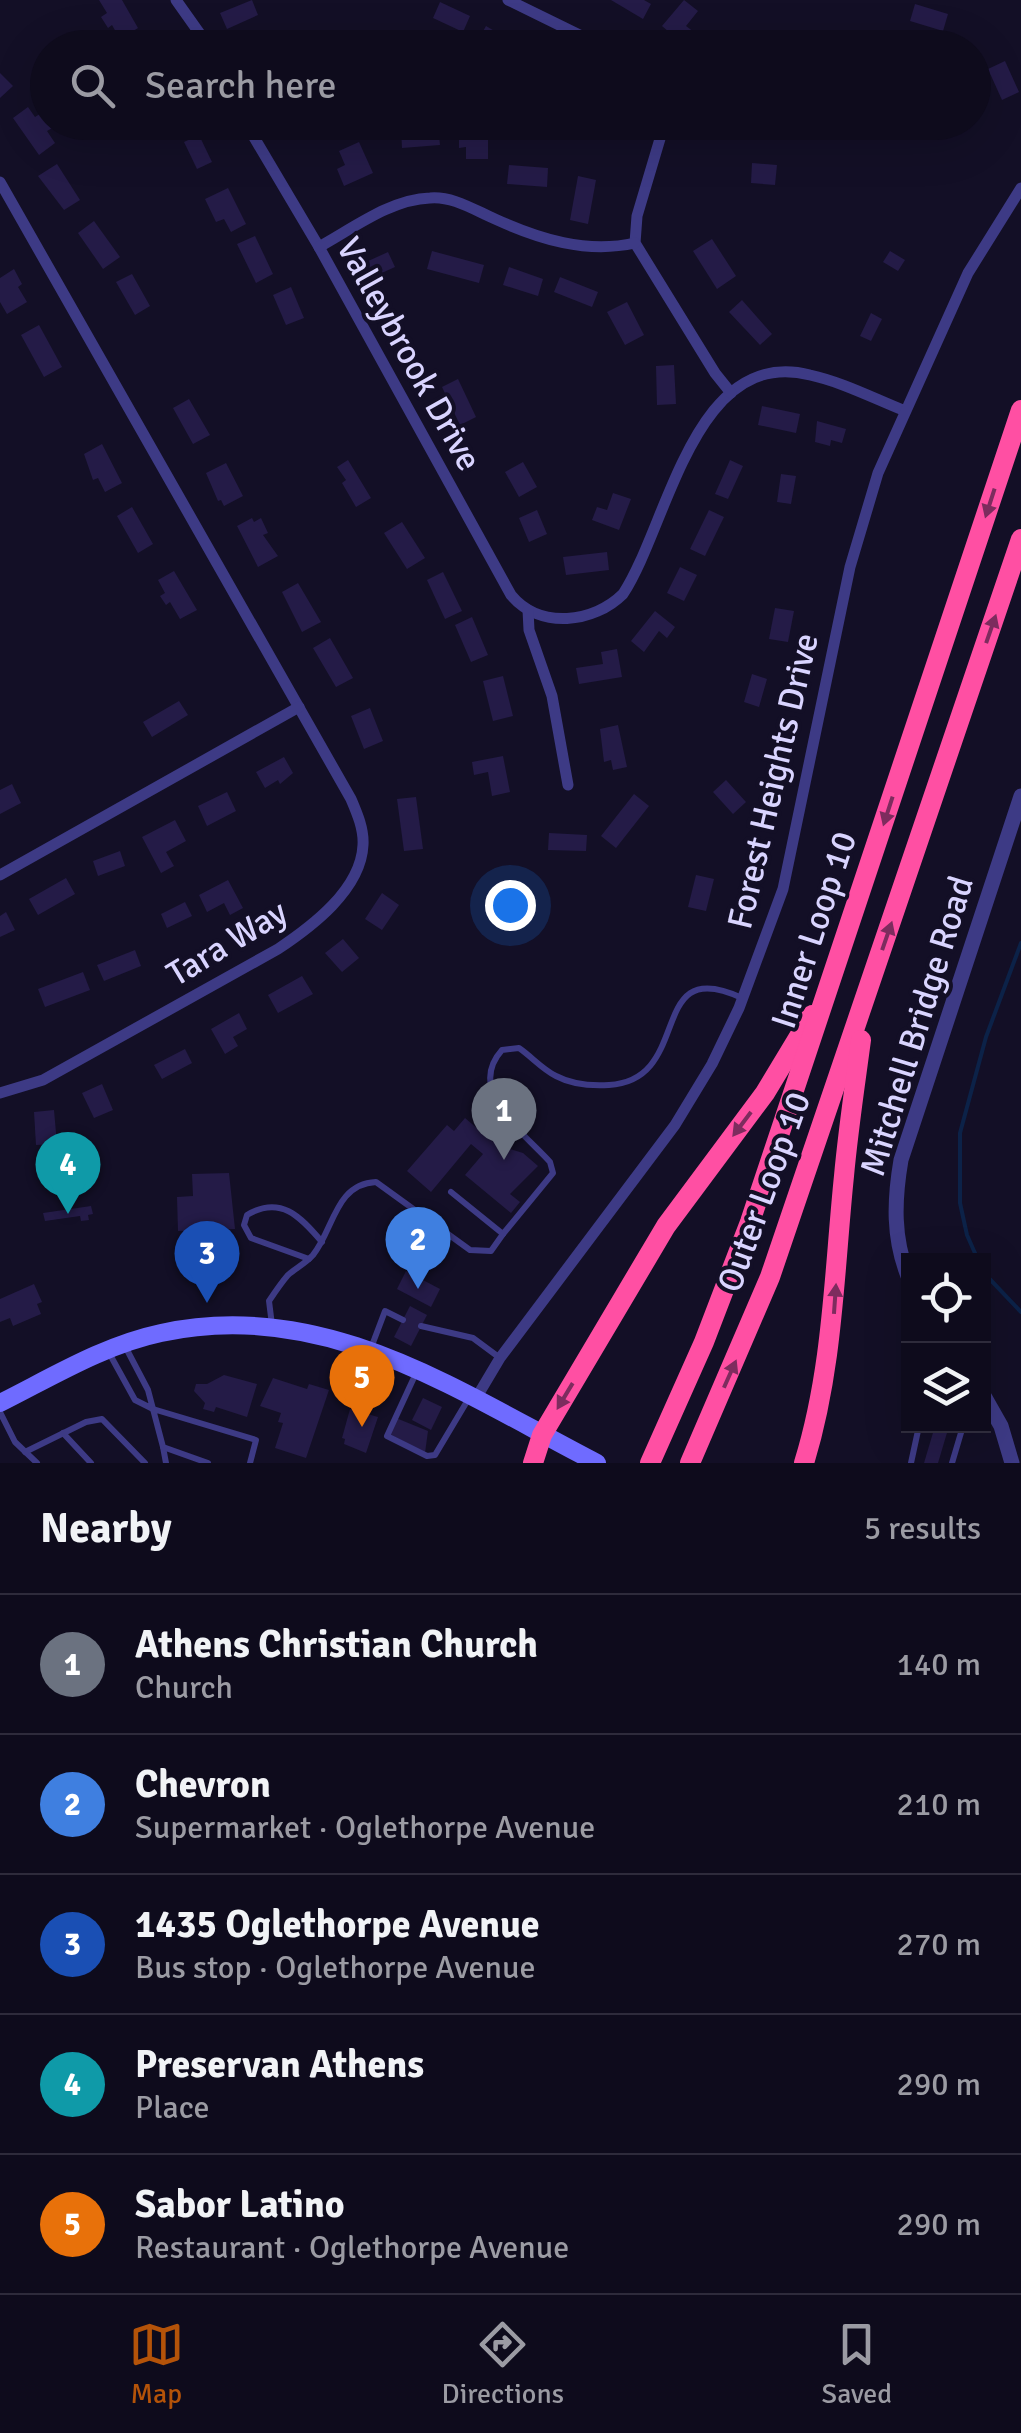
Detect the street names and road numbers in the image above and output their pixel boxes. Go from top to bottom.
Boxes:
street label: Valleybrook Drive [327,230,491,478]
street label: Forest Heights Drive [718,629,828,933]
street label: Inner Loop 10 [762,826,866,1034]
street label: Mitchell Bridge Road [851,871,983,1181]
street label: Tara Way [159,890,295,996]
street label: Outer Loop 10 [708,1086,820,1298]

